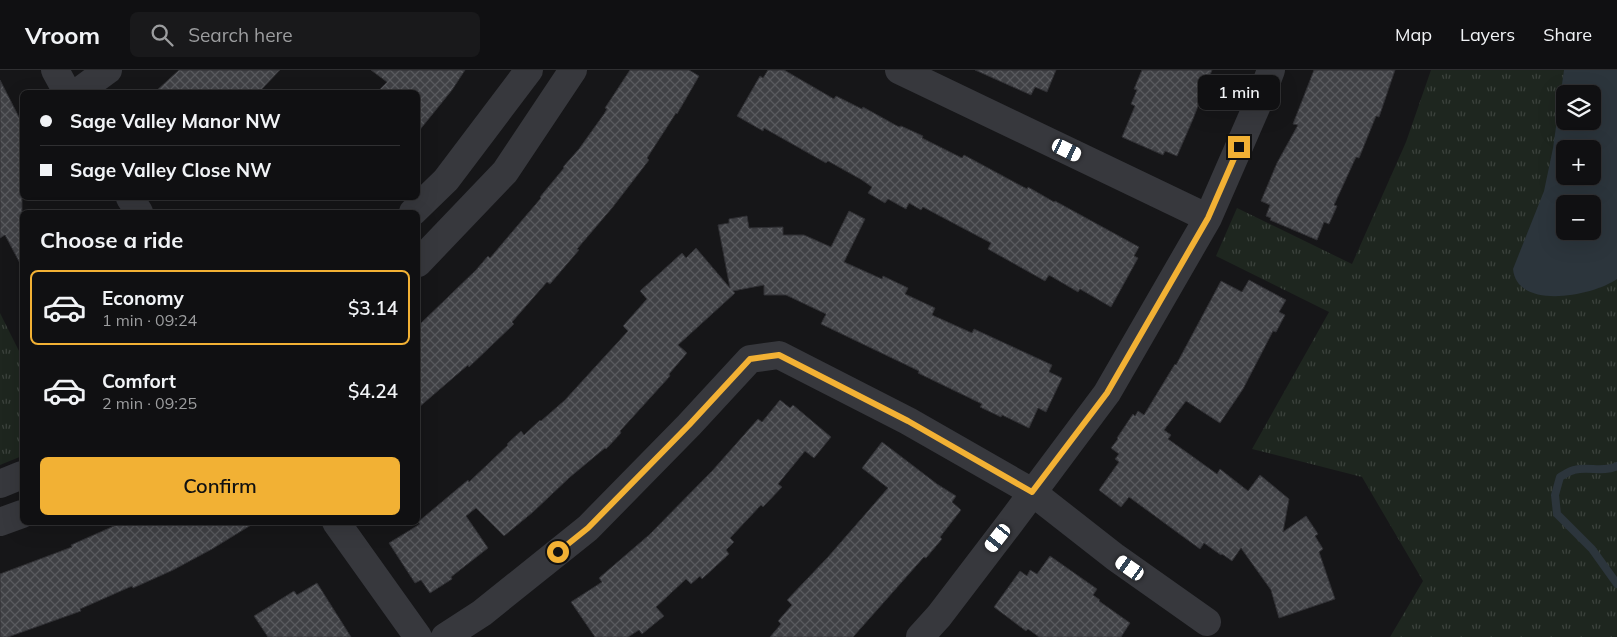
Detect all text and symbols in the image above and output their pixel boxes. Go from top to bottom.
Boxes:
search box [130,12,480,57]
text: Vroom [25,20,100,50]
icon: search [148,21,176,49]
text: Search here [188,23,293,47]
text: Map [1395,23,1432,46]
text: Layers [1460,23,1515,46]
text: Share [1543,23,1592,46]
callout: 1 min [1198,75,1280,110]
text: 1 min [1218,82,1260,102]
map controls [1556,85,1601,240]
button: layers [1556,85,1601,130]
text: Sage Valley Manor NW [70,109,281,133]
route end [1228,136,1250,158]
car [1050,137,1083,163]
button: + [1556,140,1601,185]
text: Sage Valley Close NW [70,158,272,182]
button: − [1556,195,1601,240]
text: Choose a ride [40,226,183,254]
icon: car [42,285,87,330]
text: Economy [102,286,184,310]
text: $3.14 [348,296,398,320]
text: 1 min · 09:24 [102,310,197,330]
icon: car [42,368,87,413]
text: Comfort [102,369,176,393]
text: $4.24 [348,379,398,403]
text: 2 min · 09:25 [102,393,197,413]
button: Confirm [40,457,400,515]
car [982,522,1013,554]
route start [547,541,569,563]
car [1113,553,1146,583]

